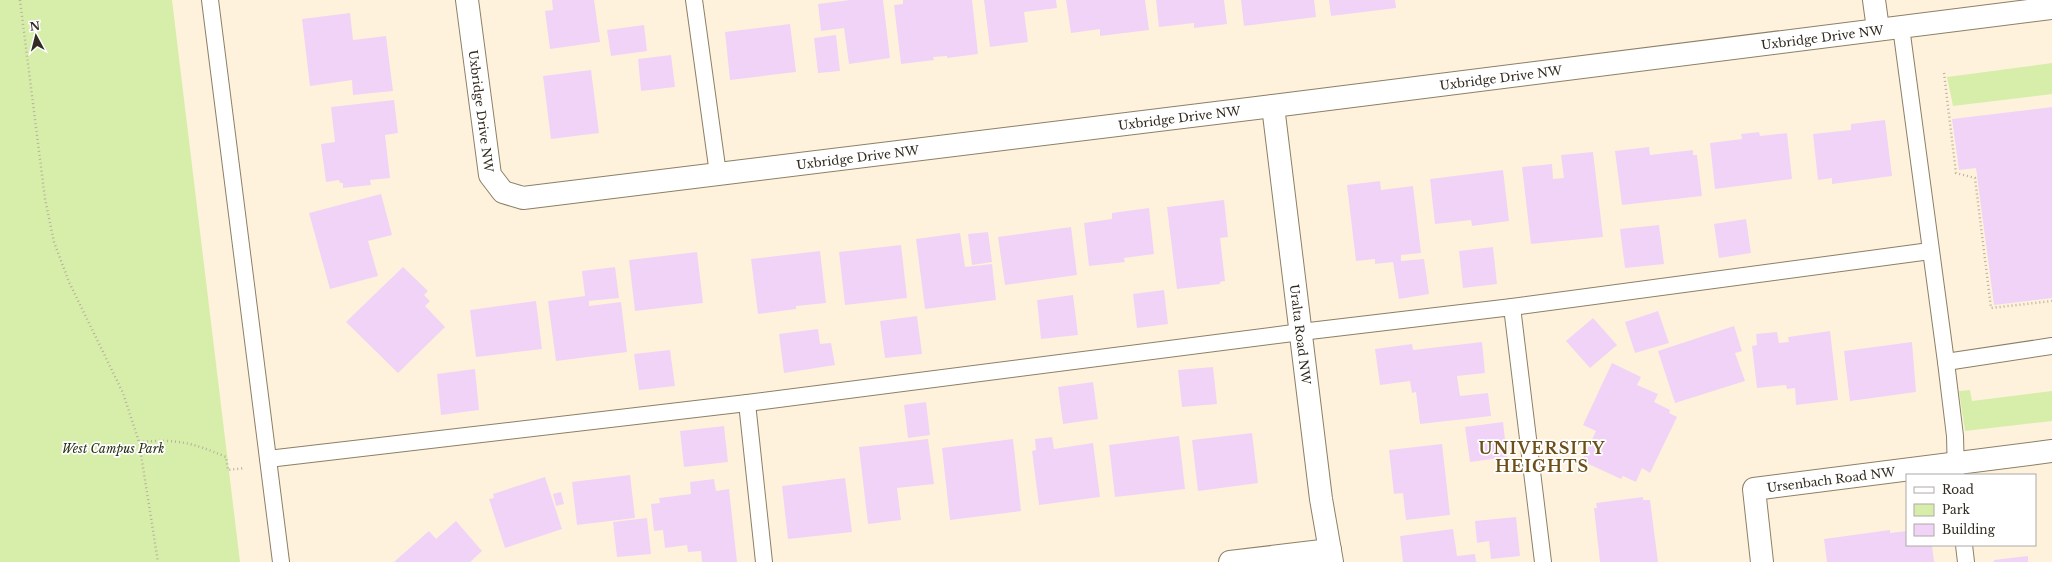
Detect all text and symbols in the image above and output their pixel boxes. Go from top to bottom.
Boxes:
north arrow [16,16,56,56]
text: N [29,18,41,34]
street label: Uxbridge Drive NW [1760,22,1885,52]
street label: Uxbridge Drive NW [466,49,497,174]
street label: Uxbridge Drive NW [1439,62,1564,92]
street label: Uxbridge Drive NW [1117,102,1242,132]
street label: Uxbridge Drive NW [796,142,921,172]
street label: Uralta Road NW [1287,283,1315,386]
district label: UNIVERSITY HEIGHTS [1479,438,1606,476]
park label: West Campus Park [62,441,164,456]
street label: Ursenbach Road NW [1766,463,1897,495]
legend [1906,474,2036,546]
text: Road [1942,482,1974,497]
text: Park [1942,502,1970,517]
text: Building [1942,522,1996,537]

